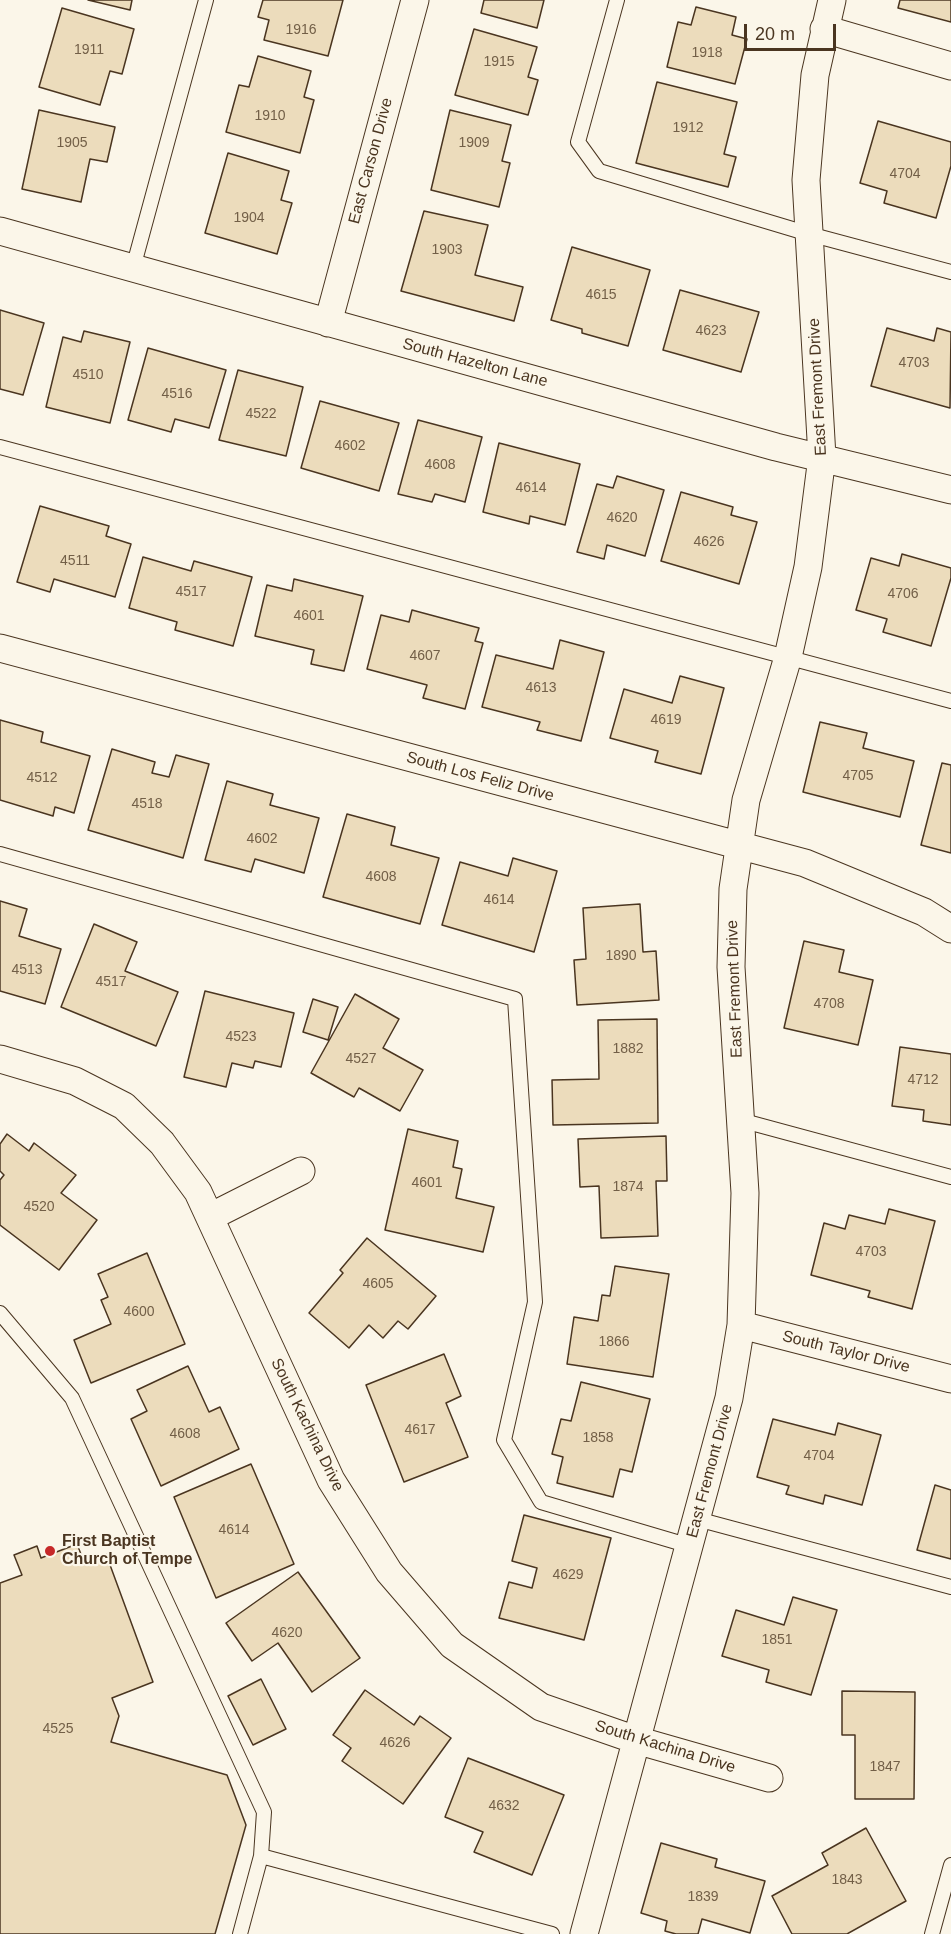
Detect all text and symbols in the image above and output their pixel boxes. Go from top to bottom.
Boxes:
scale bar [747,12,838,50]
house number: 1916 [285,22,317,38]
text: 20 m [755,24,795,44]
house number: 1911 [74,42,104,58]
house number: 1918 [691,45,723,61]
house number: 1915 [483,54,515,70]
street label: East Carson Drive [345,96,397,226]
house number: 1910 [254,108,286,124]
house number: 1912 [672,120,704,136]
house number: 1905 [56,135,88,151]
house number: 1909 [458,135,490,151]
house number: 4704 [889,166,921,182]
house number: 1904 [233,210,265,226]
house number: 1903 [431,242,463,258]
house number: 4615 [585,287,617,303]
street label: East Fremont Drive [805,318,831,456]
house number: 4623 [695,323,727,339]
street label: South Hazelton Lane [400,334,550,392]
house number: 4703 [898,355,930,371]
house number: 4510 [72,367,104,383]
house number: 4516 [161,386,193,402]
house number: 4522 [245,406,277,422]
house number: 4602 [334,438,366,454]
house number: 4608 [424,457,456,473]
house number: 4614 [515,480,547,496]
house number: 4620 [606,510,638,526]
house number: 4626 [693,534,725,550]
house number: 4511 [60,553,90,569]
house number: 4517 [175,584,207,600]
house number: 4706 [887,586,919,602]
house number: 4601 [293,608,325,624]
house number: 4607 [409,648,441,664]
house number: 4613 [525,680,557,696]
house number: 4619 [650,712,682,728]
street label: South Los Feliz Drive [404,748,556,806]
house number: 4705 [842,768,874,784]
house number: 4512 [26,770,58,786]
house number: 4518 [131,796,163,812]
house number: 4602 [246,831,278,847]
house number: 4608 [365,869,397,885]
house number: 4614 [483,892,515,908]
street label: East Fremont Drive [723,920,747,1058]
house number: 1890 [605,948,637,964]
house number: 4513 [11,962,43,978]
house number: 4517 [95,974,127,990]
house number: 4708 [813,996,845,1012]
house number: 4523 [225,1029,257,1045]
house number: 1882 [612,1041,644,1057]
house number: 4527 [345,1051,377,1067]
house number: 4712 [907,1072,939,1088]
house number: 4601 [411,1175,443,1191]
house number: 1874 [612,1179,644,1195]
house number: 4520 [23,1199,55,1215]
house number: 4703 [855,1244,887,1260]
house number: 4605 [362,1276,394,1292]
house number: 4600 [123,1304,155,1320]
street label: South Taylor Drive [780,1327,912,1377]
house number: 1866 [598,1334,630,1350]
street label: South Kachina Drive [266,1355,348,1495]
street label: East Fremont Drive [683,1402,737,1540]
house number: 4617 [404,1422,436,1438]
house number: 4608 [169,1426,201,1442]
house number: 1858 [582,1430,614,1446]
house number: 4704 [803,1448,835,1464]
house number: 4614 [218,1522,250,1538]
place label: First Baptist Church of Tempe [62,1532,192,1570]
marker: First Baptist Church of Tempe [43,1544,57,1558]
house number: 4629 [552,1567,584,1583]
house number: 4620 [271,1625,303,1641]
house number: 1851 [761,1632,793,1648]
street label: South Kachina Drive [592,1716,738,1778]
house number: 4525 [42,1721,74,1737]
house number: 4626 [379,1735,411,1751]
house number: 1847 [869,1759,901,1775]
house number: 4632 [488,1798,520,1814]
house number: 1843 [831,1872,863,1888]
house number: 1839 [687,1889,719,1905]

